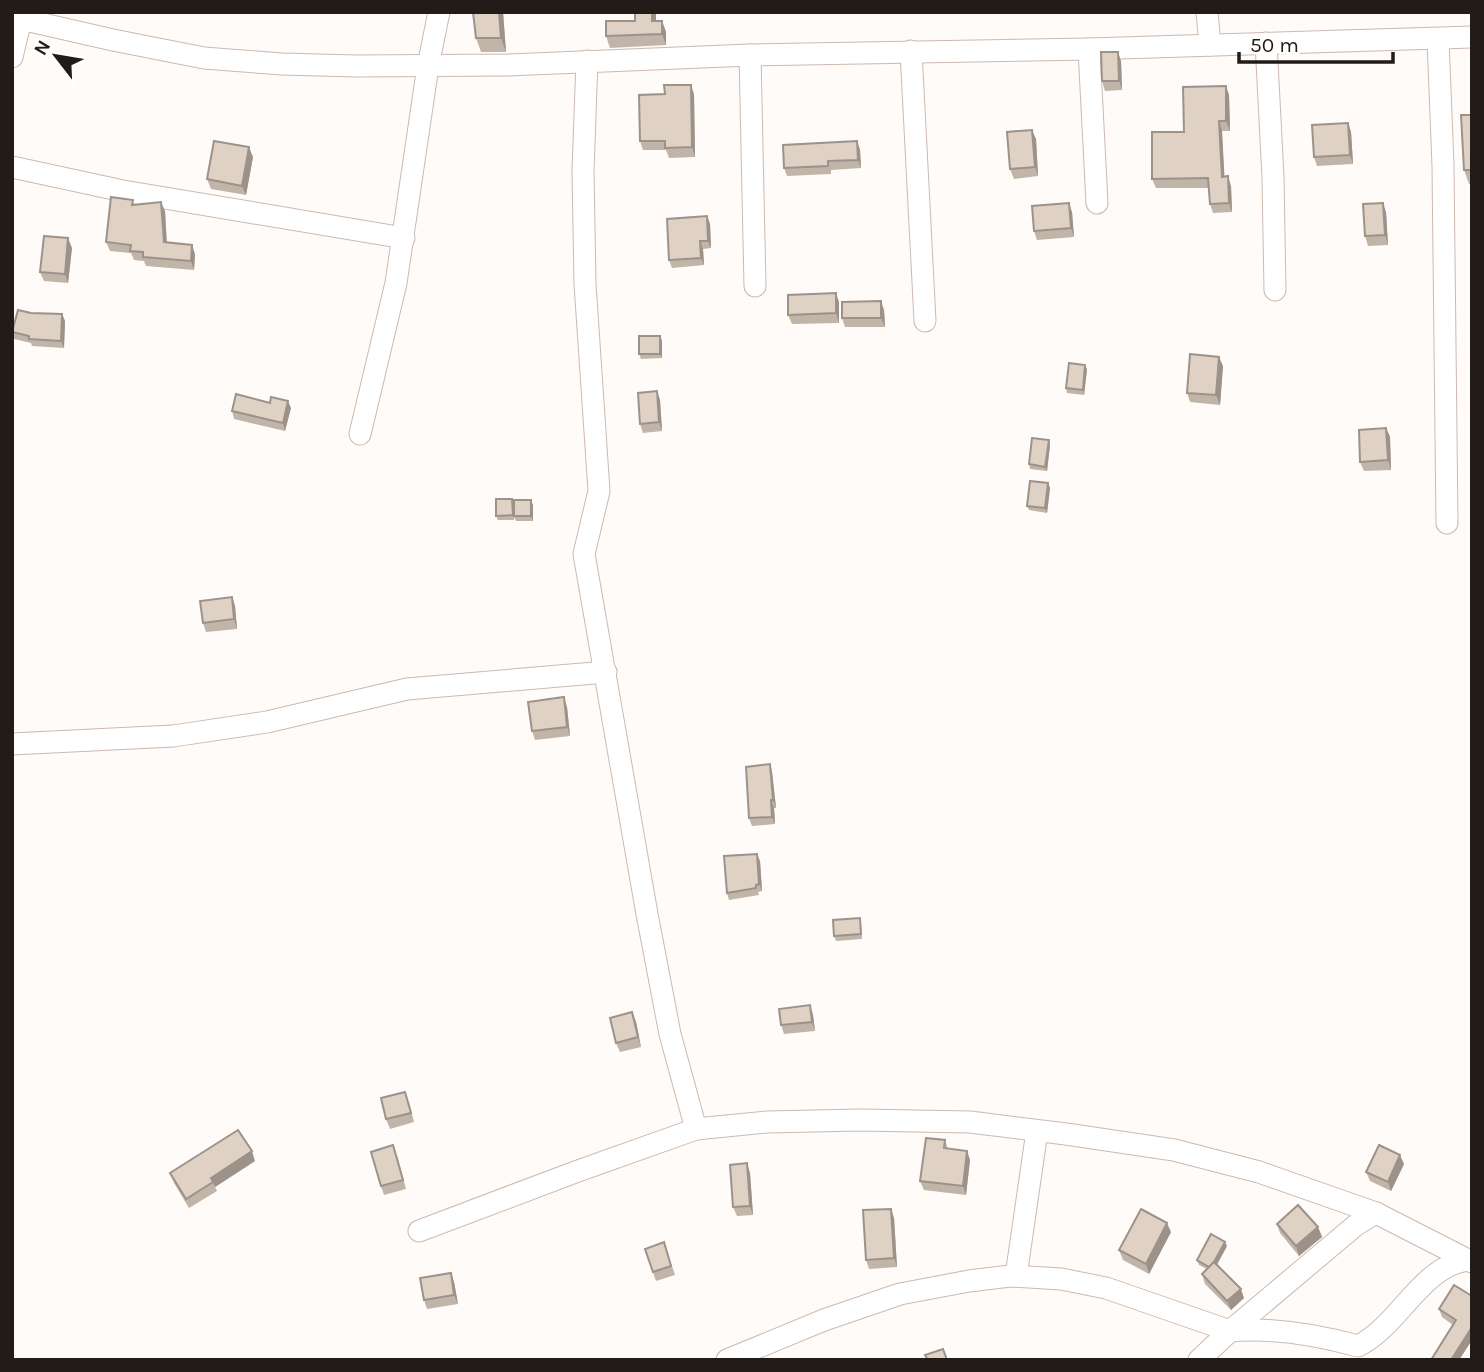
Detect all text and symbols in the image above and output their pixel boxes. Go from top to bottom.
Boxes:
north arrow [21,21,91,91]
scale bar [1239,21,1393,65]
text: 50 m [1250,33,1299,57]
text: N [29,36,55,59]

